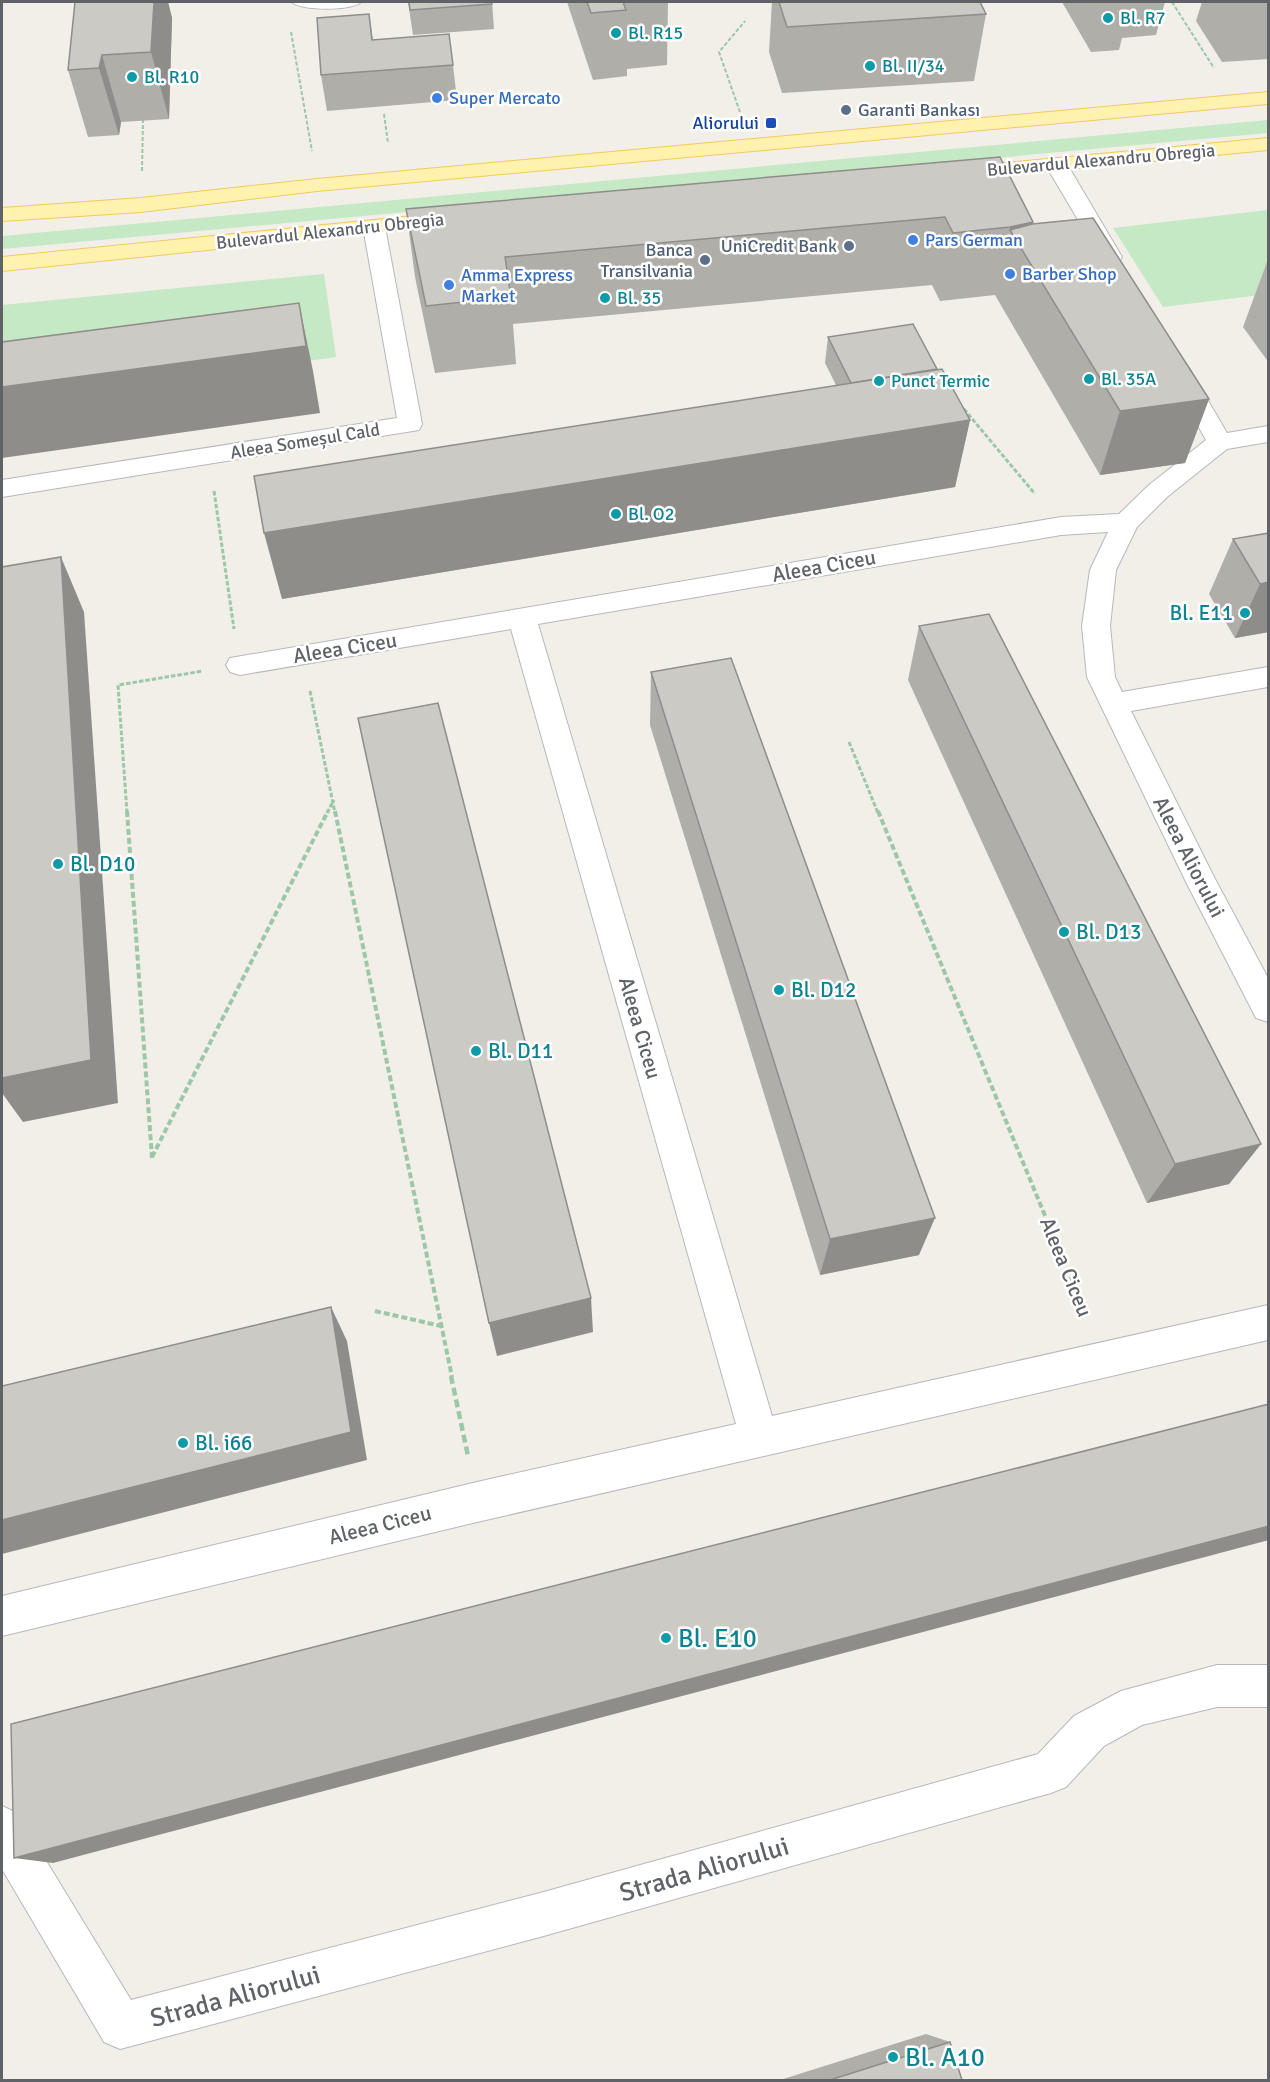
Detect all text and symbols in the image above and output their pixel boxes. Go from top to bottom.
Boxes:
place label: Bl. R7 [1120,7,1165,29]
marker: Bl. R7 [1101,11,1115,25]
place label: Bl. R15 [628,22,683,44]
marker: Bl. R15 [609,26,623,40]
place label: Bl. II/34 [882,55,945,77]
marker: Bl. II/34 [863,59,877,73]
place label: Bl. R10 [144,66,199,88]
marker: Bl. R10 [125,70,139,84]
place label: Super Mercato [449,87,561,109]
marker: Super Mercato [430,91,444,105]
place label: Garanti Bankası [858,99,980,121]
marker: Garanti Bankası [839,103,853,117]
place label: Aliorului [693,112,759,134]
marker: Aliorului [764,116,778,130]
street label: Bulevardul Alexandru Obregia [986,139,1216,181]
street label: Bulevardul Alexandru Obregia [215,208,445,254]
place label: Pars German [925,229,1023,251]
marker: Pars German [906,233,920,247]
place label: UniCredit Bank [721,235,837,257]
place label: Banca Transilvania [601,239,693,282]
marker: UniCredit Bank [842,239,856,253]
marker: Banca Transilvania [698,253,712,267]
place label: Barber Shop [1022,263,1116,285]
place label: Amma Express Market [461,264,573,307]
marker: Barber Shop [1003,267,1017,281]
marker: Amma Express Market [442,278,456,292]
place label: Bl. 35 [617,287,661,309]
marker: Bl. 35 [598,291,612,305]
place label: Bl. 35A [1101,368,1156,390]
place label: Punct Termic [891,370,990,392]
marker: Bl. 35A [1082,372,1096,386]
marker: Punct Termic [872,374,886,388]
street label: Aleea Someșul Cald [229,418,381,464]
place label: Bl. O2 [628,503,674,525]
marker: Bl. O2 [609,507,623,521]
street label: Aleea Ciceu [770,544,878,588]
place label: Bl. E11 [1169,600,1233,626]
marker: Bl. E11 [1238,606,1252,620]
street label: Aleea Ciceu [291,627,399,669]
street label: Aleea Aliorului [1147,792,1231,922]
place label: Bl. D10 [70,851,135,877]
marker: Bl. D10 [51,857,65,871]
place label: Bl. D13 [1076,919,1141,945]
marker: Bl. D13 [1057,925,1071,939]
street label: Aleea Ciceu [613,974,667,1082]
place label: Bl. D12 [791,977,856,1003]
marker: Bl. D12 [772,983,786,997]
place label: Bl. D11 [488,1038,553,1064]
marker: Bl. D11 [469,1044,483,1058]
street label: Aleea Ciceu [1034,1213,1098,1321]
place label: Bl. i66 [195,1430,252,1456]
marker: Bl. i66 [176,1436,190,1450]
street label: Aleea Ciceu [326,1500,434,1550]
place label: Bl. E10 [678,1623,757,1655]
marker: Bl. E10 [659,1631,673,1645]
street label: Strada Aliorului [616,1831,793,1909]
street label: Strada Aliorului [147,1959,324,2035]
place label: Bl. A10 [905,2042,985,2074]
marker: Bl. A10 [886,2050,900,2064]

